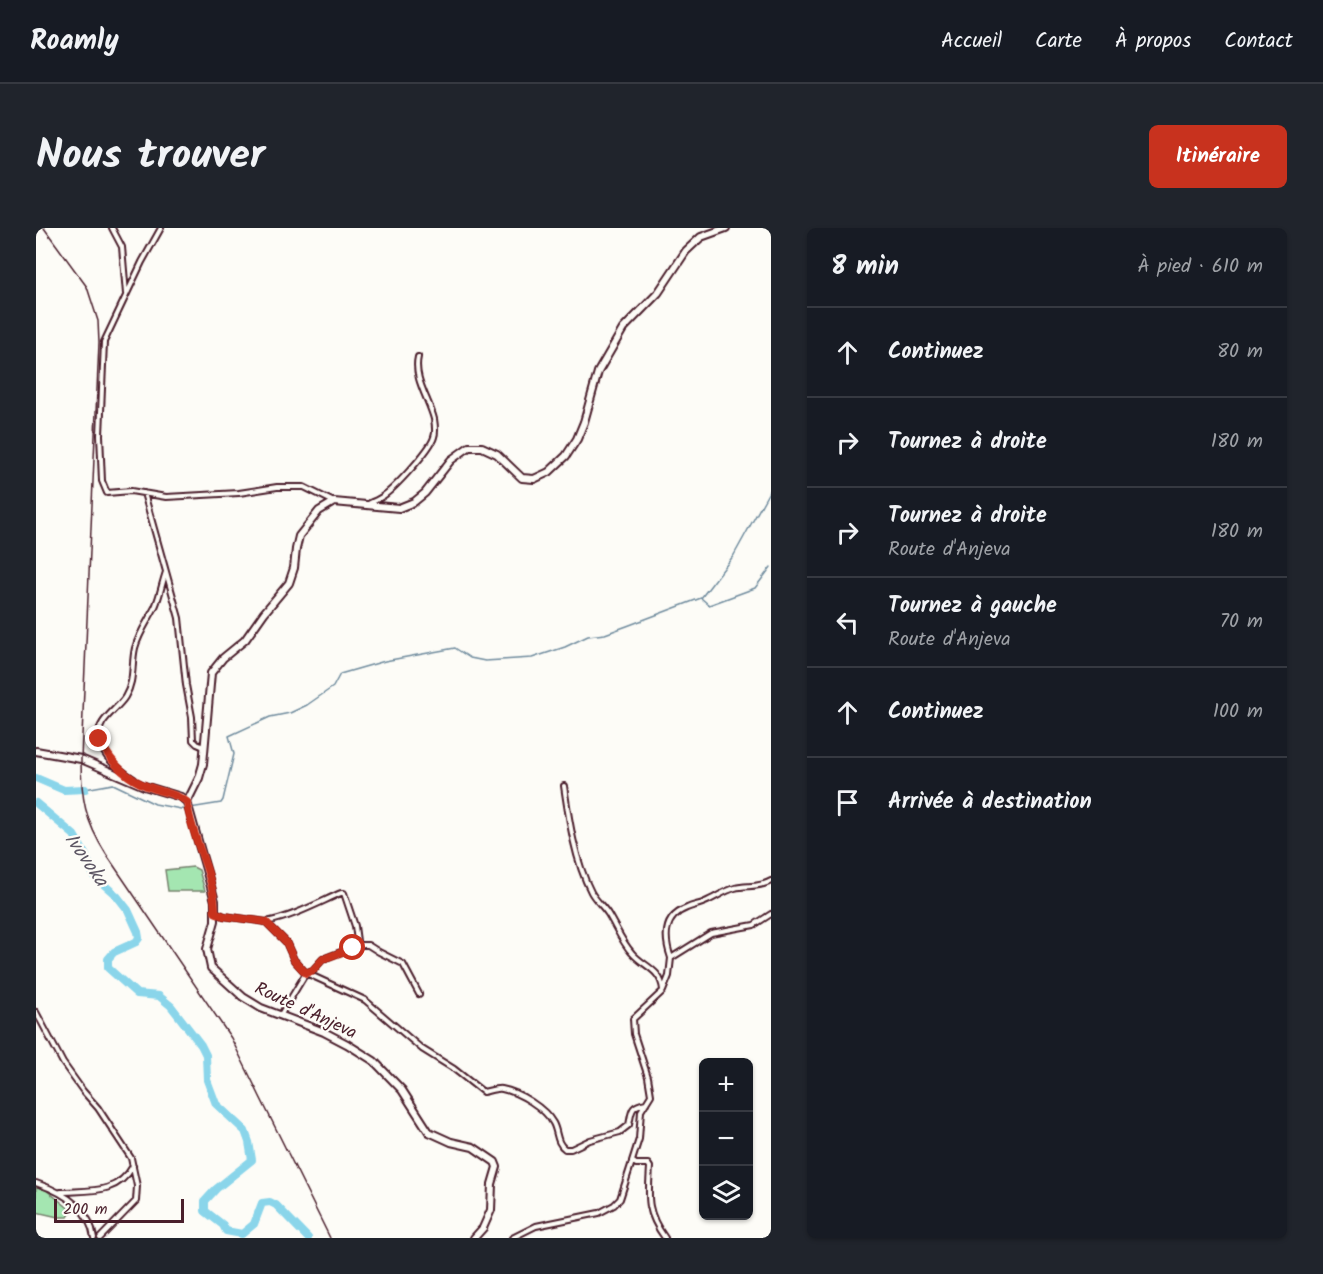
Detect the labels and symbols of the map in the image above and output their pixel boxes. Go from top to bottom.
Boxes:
route end [85,725,111,751]
water label: Ivovoka [55,826,117,895]
route start [339,934,365,960]
street label: Route d'Anjeva [249,975,362,1048]
scale bar [54,1196,184,1224]

